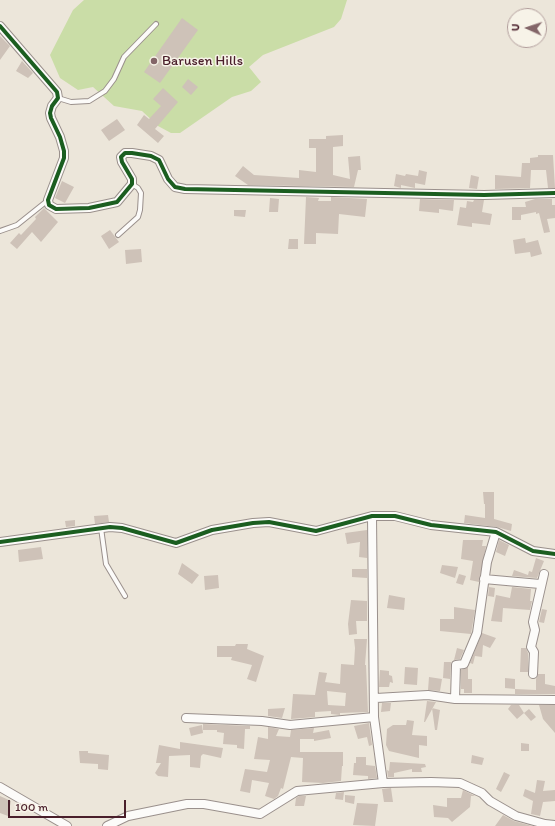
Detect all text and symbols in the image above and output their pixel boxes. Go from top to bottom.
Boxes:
north arrow [507,8,547,48]
text: U [509,23,522,31]
place label: Barusen Hills [162,53,243,69]
marker: Barusen Hills [149,56,159,66]
scale bar [10,792,128,818]
text: 100 m [15,800,48,814]

